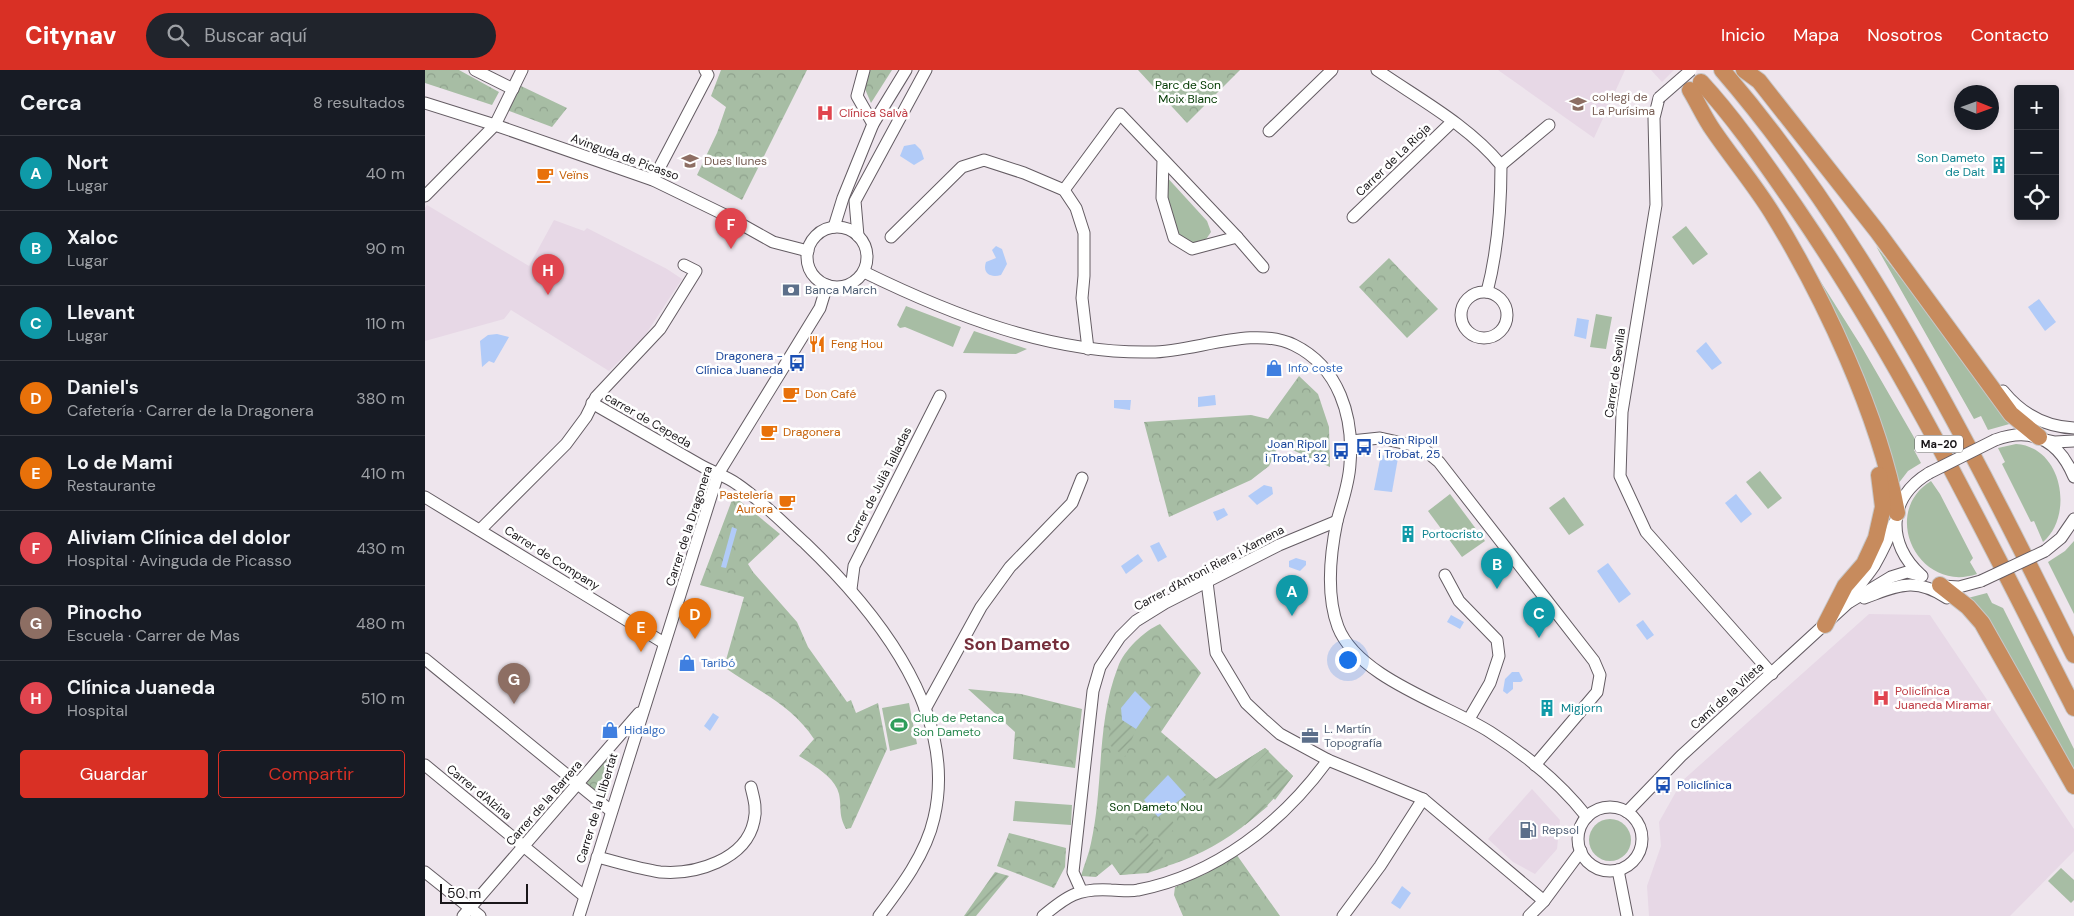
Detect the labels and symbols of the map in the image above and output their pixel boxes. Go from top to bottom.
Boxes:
park label: Parc de Son Moix Blanc [1155,77,1221,107]
north arrow [1954,85,1999,130]
place label: col·legi de La Purísima [1592,89,1655,119]
school or university icon: col·legi de La Purísima [1568,94,1588,114]
hospital icon: Clínica Salvà [815,103,835,123]
place label: Clínica Salvà [839,105,908,121]
street label: Carrer de La Rioja [1352,120,1434,200]
street label: Avinguda de Picasso [569,130,681,184]
place label: Son Dameto de Dalt [1917,150,1985,180]
school or university icon: Dues llunes [680,151,700,171]
place label: Dues llunes [704,153,767,169]
building icon: Son Dameto de Dalt [1989,155,2009,175]
cafe icon: Veïns [535,165,555,185]
place label: Veïns [559,167,589,183]
pin: F [715,208,747,249]
pin: H [532,254,564,295]
bank icon: Banca March [781,280,801,300]
place label: Banca March [805,282,877,298]
street label: Carrer de Sevilla [1601,327,1629,419]
restaurant icon: Feng Hou [807,334,827,354]
place label: Feng Hou [831,336,883,352]
place label: Dragonera - Clínica Juaneda [696,348,783,378]
bus stop icon: Dragonera - Clínica Juaneda [787,353,807,373]
shop icon: Info coste [1264,358,1284,378]
place label: Info coste [1288,360,1343,376]
cafe icon: Don Café [781,384,801,404]
place label: Don Café [805,386,856,402]
street label: carrer de Cepeda [602,389,694,451]
cafe icon: Dragonera [759,422,779,442]
place label: Dragonera [783,424,840,440]
street label: Carrer de Julià Talladas [843,424,915,546]
place label: Joan Ripoll i Trobat, 25 [1378,432,1440,462]
place label: Joan Ripoll i Trobat, 32 [1265,436,1327,466]
road number: Ma-20 [1915,436,1963,452]
bus stop icon: Joan Ripoll i Trobat, 25 [1354,437,1374,457]
bus stop icon: Joan Ripoll i Trobat, 32 [1331,441,1351,461]
street label: Carrer de la Dragonera [662,464,716,588]
place label: Pastelería Aurora [720,487,773,517]
cafe icon: Pastelería Aurora [777,492,797,512]
street label: Carrer de Company [501,522,603,594]
street label: Carrer d'Antoni Riera i Xamena [1131,522,1287,614]
building icon: Portocristo [1398,524,1418,544]
place label: Portocristo [1422,526,1483,542]
pin: B [1481,548,1513,589]
pin: A [1276,575,1308,616]
pin: C [1523,597,1555,638]
pin: D [679,598,711,639]
pin: E [625,611,657,652]
district label: Son Dameto [964,632,1070,656]
your location [1335,647,1361,673]
shop icon: Taribó [677,653,697,673]
place label: Taribó [701,655,735,671]
street label: Camí de la Vileta [1687,659,1767,733]
pin: G [498,663,530,704]
place label: Policlínica Juaneda Miramar [1895,683,1992,713]
hospital icon: Policlínica Juaneda Miramar [1871,688,1891,708]
building icon: Migjorn [1537,698,1557,718]
place label: Migjorn [1561,700,1602,716]
place label: Club de Petanca Son Dameto [913,710,1004,740]
sports icon: Club de Petanca Son Dameto [889,715,909,735]
shop icon: Hidalgo [600,720,620,740]
place label: L. Martín Topografía [1324,721,1382,751]
place label: Hidalgo [624,722,665,738]
office icon: L. Martín Topografía [1300,726,1320,746]
street label: Carrer de la Llibertat [573,751,621,865]
street label: Carrer de la Barrera [502,757,586,849]
street label: Carrer d'Alzina [443,761,515,823]
bus stop icon: Policlínica [1653,775,1673,795]
place label: Policlínica [1677,777,1732,793]
park label: Son Dameto Nou [1109,799,1203,815]
fuel station icon: Repsol [1518,820,1538,840]
place label: Repsol [1542,822,1579,838]
scale bar [440,881,527,904]

